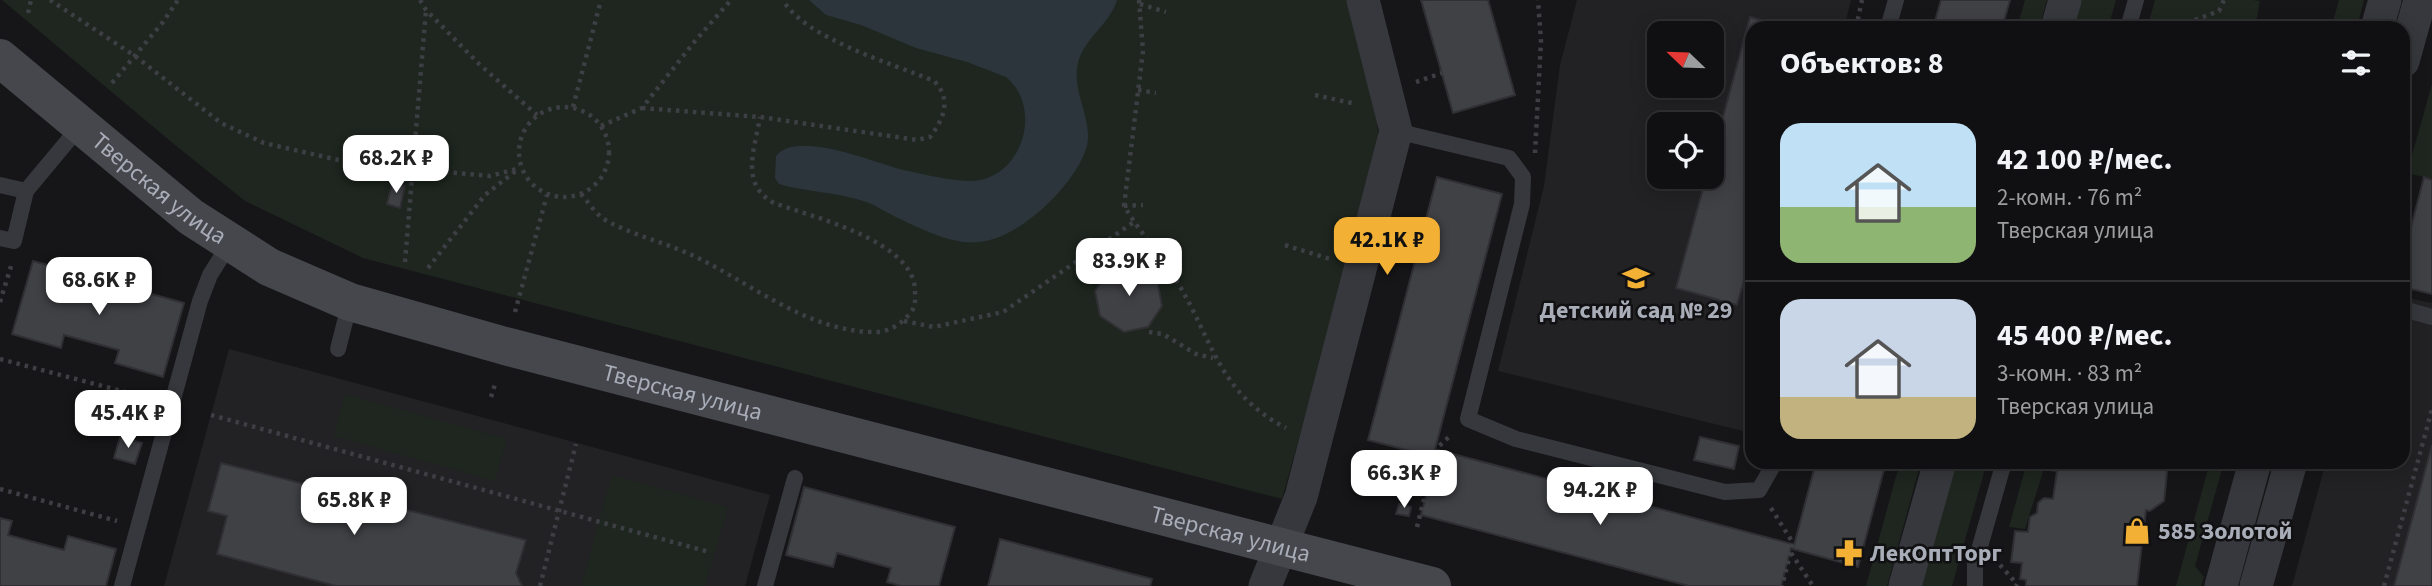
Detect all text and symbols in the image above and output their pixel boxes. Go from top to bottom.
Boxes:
north arrow [1647,21,1724,98]
map controls [1647,21,1724,189]
text: Объектов: 8 [1780,42,1944,85]
icon: filters [2337,44,2375,82]
button: locate [1647,112,1724,189]
street label: Тверская улица [84,124,234,253]
pin: 68.2K ₽ [331,136,461,195]
text: 42 100 ₽/мес. [1997,138,2173,181]
text: 68.2K ₽ [359,141,433,174]
icon: home [1836,151,1920,235]
text: 2-комн. · 76 m² [1997,181,2142,214]
text: Тверская улица [1997,214,2154,247]
pin: 42.1K ₽ [1322,218,1452,277]
text: 42.1K ₽ [1350,223,1424,256]
pin: 83.9K ₽ [1064,238,1194,298]
text: 83.9K ₽ [1092,244,1166,277]
pin: 68.6K ₽ [34,258,164,317]
text: 68.6K ₽ [62,263,136,296]
school or university icon: Детский сад № 29 [1621,263,1651,293]
place label: Детский сад № 29 [1540,293,1732,328]
text: 45 400 ₽/мес. [1997,314,2173,357]
icon: home [1836,327,1920,411]
street label: Тверская улица [599,354,766,429]
text: 3-комн. · 83 m² [1997,357,2142,390]
text: Тверская улица [1997,390,2154,423]
pin: 45.4K ₽ [63,391,193,450]
text: 45.4K ₽ [91,396,165,429]
pin: 66.3K ₽ [1339,450,1469,510]
text: 66.3K ₽ [1367,456,1441,489]
pin: 94.2K ₽ [1535,468,1665,527]
text: 94.2K ₽ [1563,473,1637,506]
pin: 65.8K ₽ [289,477,419,537]
text: 65.8K ₽ [317,483,391,516]
street label: Тверская улица [1147,496,1314,571]
place label: 585 Золотой [2158,514,2293,549]
shop icon: 585 Золотой [2122,516,2152,546]
place label: ЛекОптТорг [1869,536,2002,571]
pharmacy icon: ЛекОптТорг [1834,538,1864,568]

